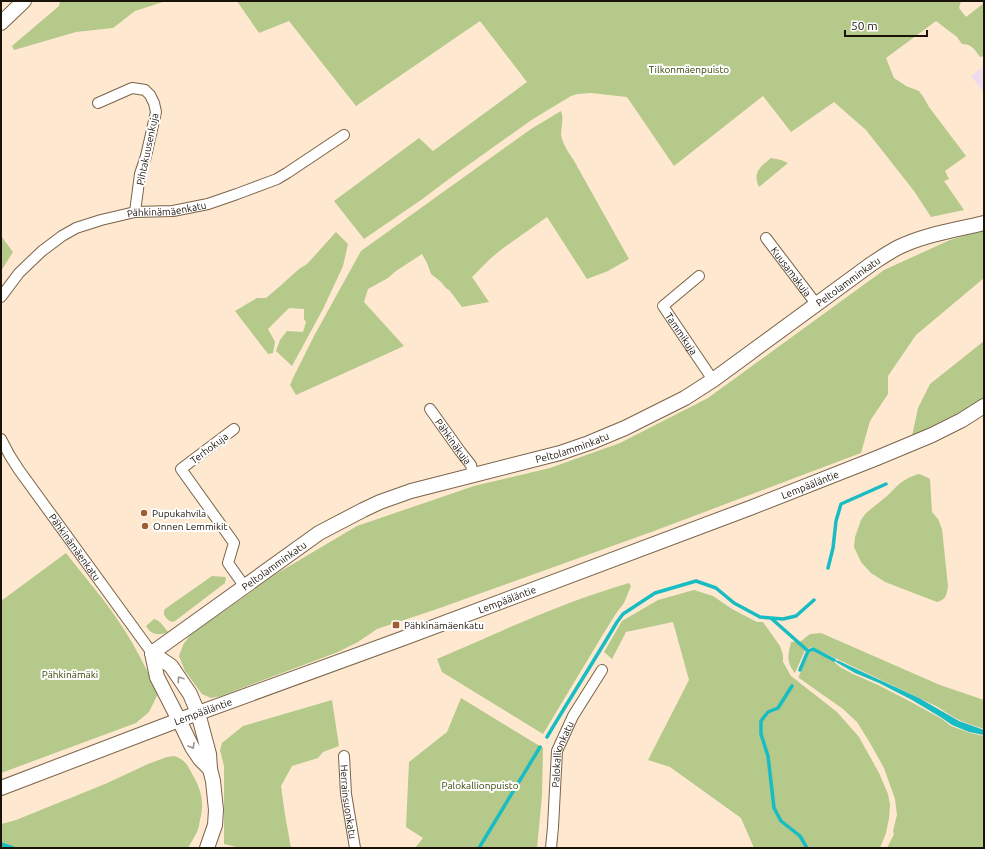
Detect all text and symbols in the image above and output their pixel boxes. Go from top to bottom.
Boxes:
scale bar [845,12,927,38]
text: 50 m [851,19,878,32]
park label: Tilkonmäenpuisto [649,64,729,75]
street label: Pihtakuusenkuja [134,112,161,186]
street label: Pähkinämäenkatu [126,199,207,220]
street label: Kuusamakuja [769,245,813,299]
street label: Peltolamminkatu [814,255,882,309]
street label: Tammikuja [663,311,699,357]
street label: Pähkinäkuja [433,417,473,467]
street label: Peltolamminkatu [534,430,611,465]
street label: Terhokuja [188,431,230,466]
street label: Lempääläntie [780,469,840,501]
marker: Pupukahvila [139,508,149,518]
place label: Pupukahvila [152,508,206,519]
street label: Pähkinämäenkatu [47,512,102,583]
marker: Onnen Lemmikit [140,521,150,531]
place label: Onnen Lemmikit [153,521,227,532]
street label: Peltolamminkatu [240,539,308,593]
street label: Lempääläntie [477,584,538,616]
marker: Pähkinämäenkatu [391,620,401,630]
place label: Pähkinämäenkatu [404,620,484,631]
park label: Pähkinämäki [42,669,98,680]
one-way arrow [177,676,185,683]
street label: Lempääläntie [173,696,234,727]
street label: Palokallionkatu [550,720,576,788]
one-way arrow [188,742,195,749]
street label: Herrainsuonkatu [338,764,358,840]
park label: Palokallionpuisto [442,780,519,791]

